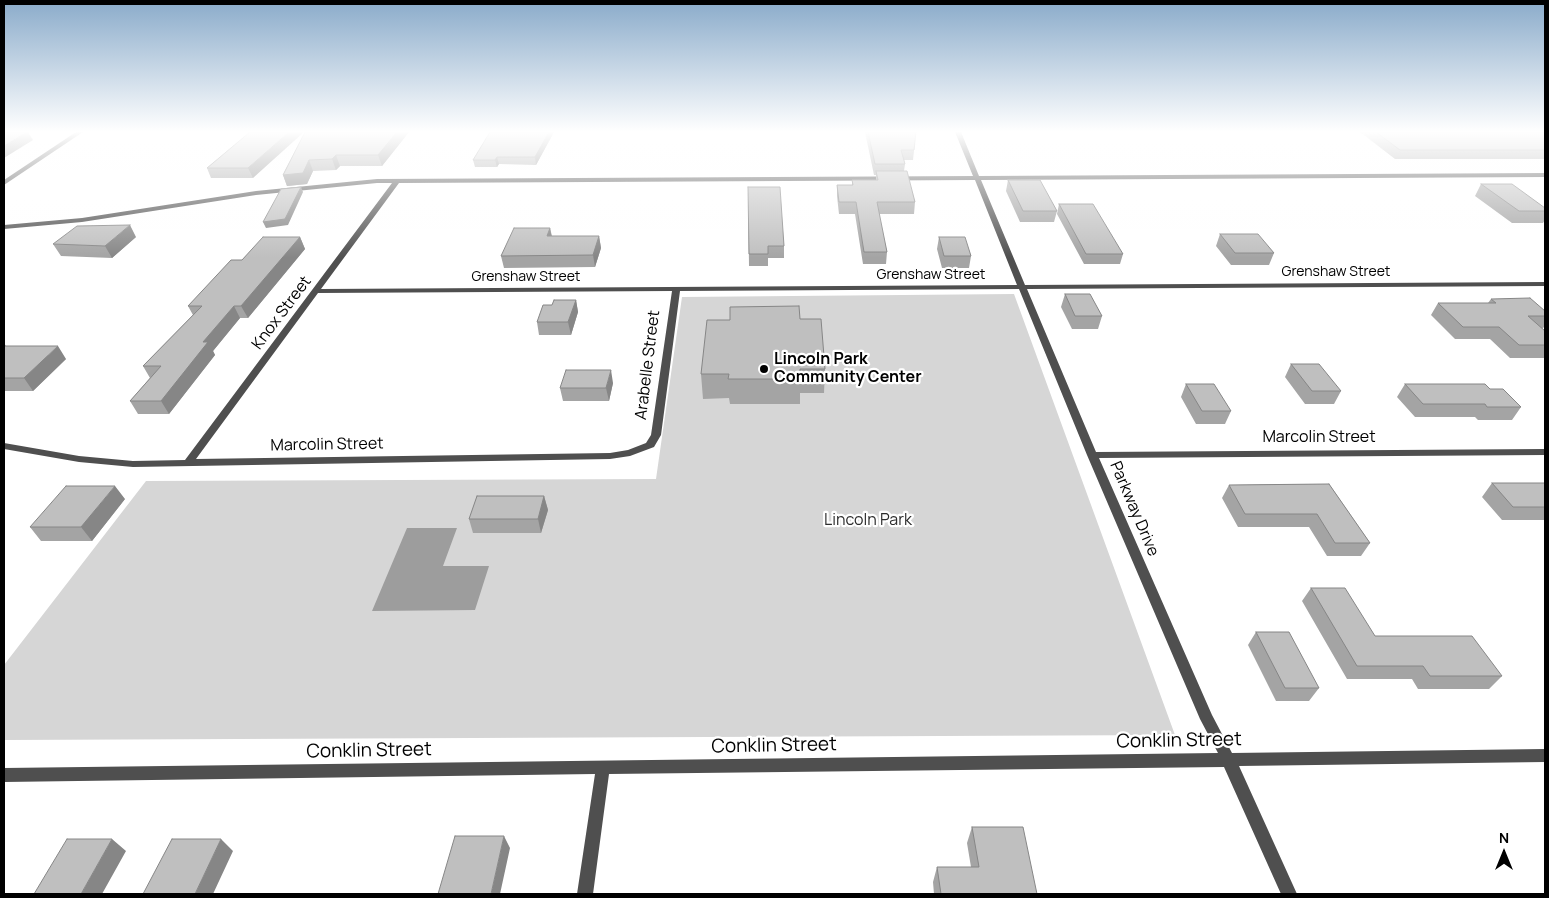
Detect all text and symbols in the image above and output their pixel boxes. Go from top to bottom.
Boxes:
street label: Grenshaw Street [1282,264,1390,280]
street label: Grenshaw Street [877,267,985,283]
street label: Grenshaw Street [472,269,580,285]
street label: Knox Street [248,273,316,353]
street label: Arabelle Street [632,309,664,421]
place label: Lincoln Park Community Center [774,350,922,388]
marker: Lincoln Park Community Center [758,363,770,375]
street label: Marcolin Street [1262,428,1376,448]
street label: Marcolin Street [270,434,384,456]
street label: Parkway Drive [1105,459,1163,559]
park label: Lincoln Park [824,511,912,531]
street label: Conklin Street [1116,729,1242,753]
street label: Conklin Street [711,734,837,758]
street label: Conklin Street [306,739,432,763]
north arrow [1479,828,1529,878]
text: N [1499,828,1509,847]

